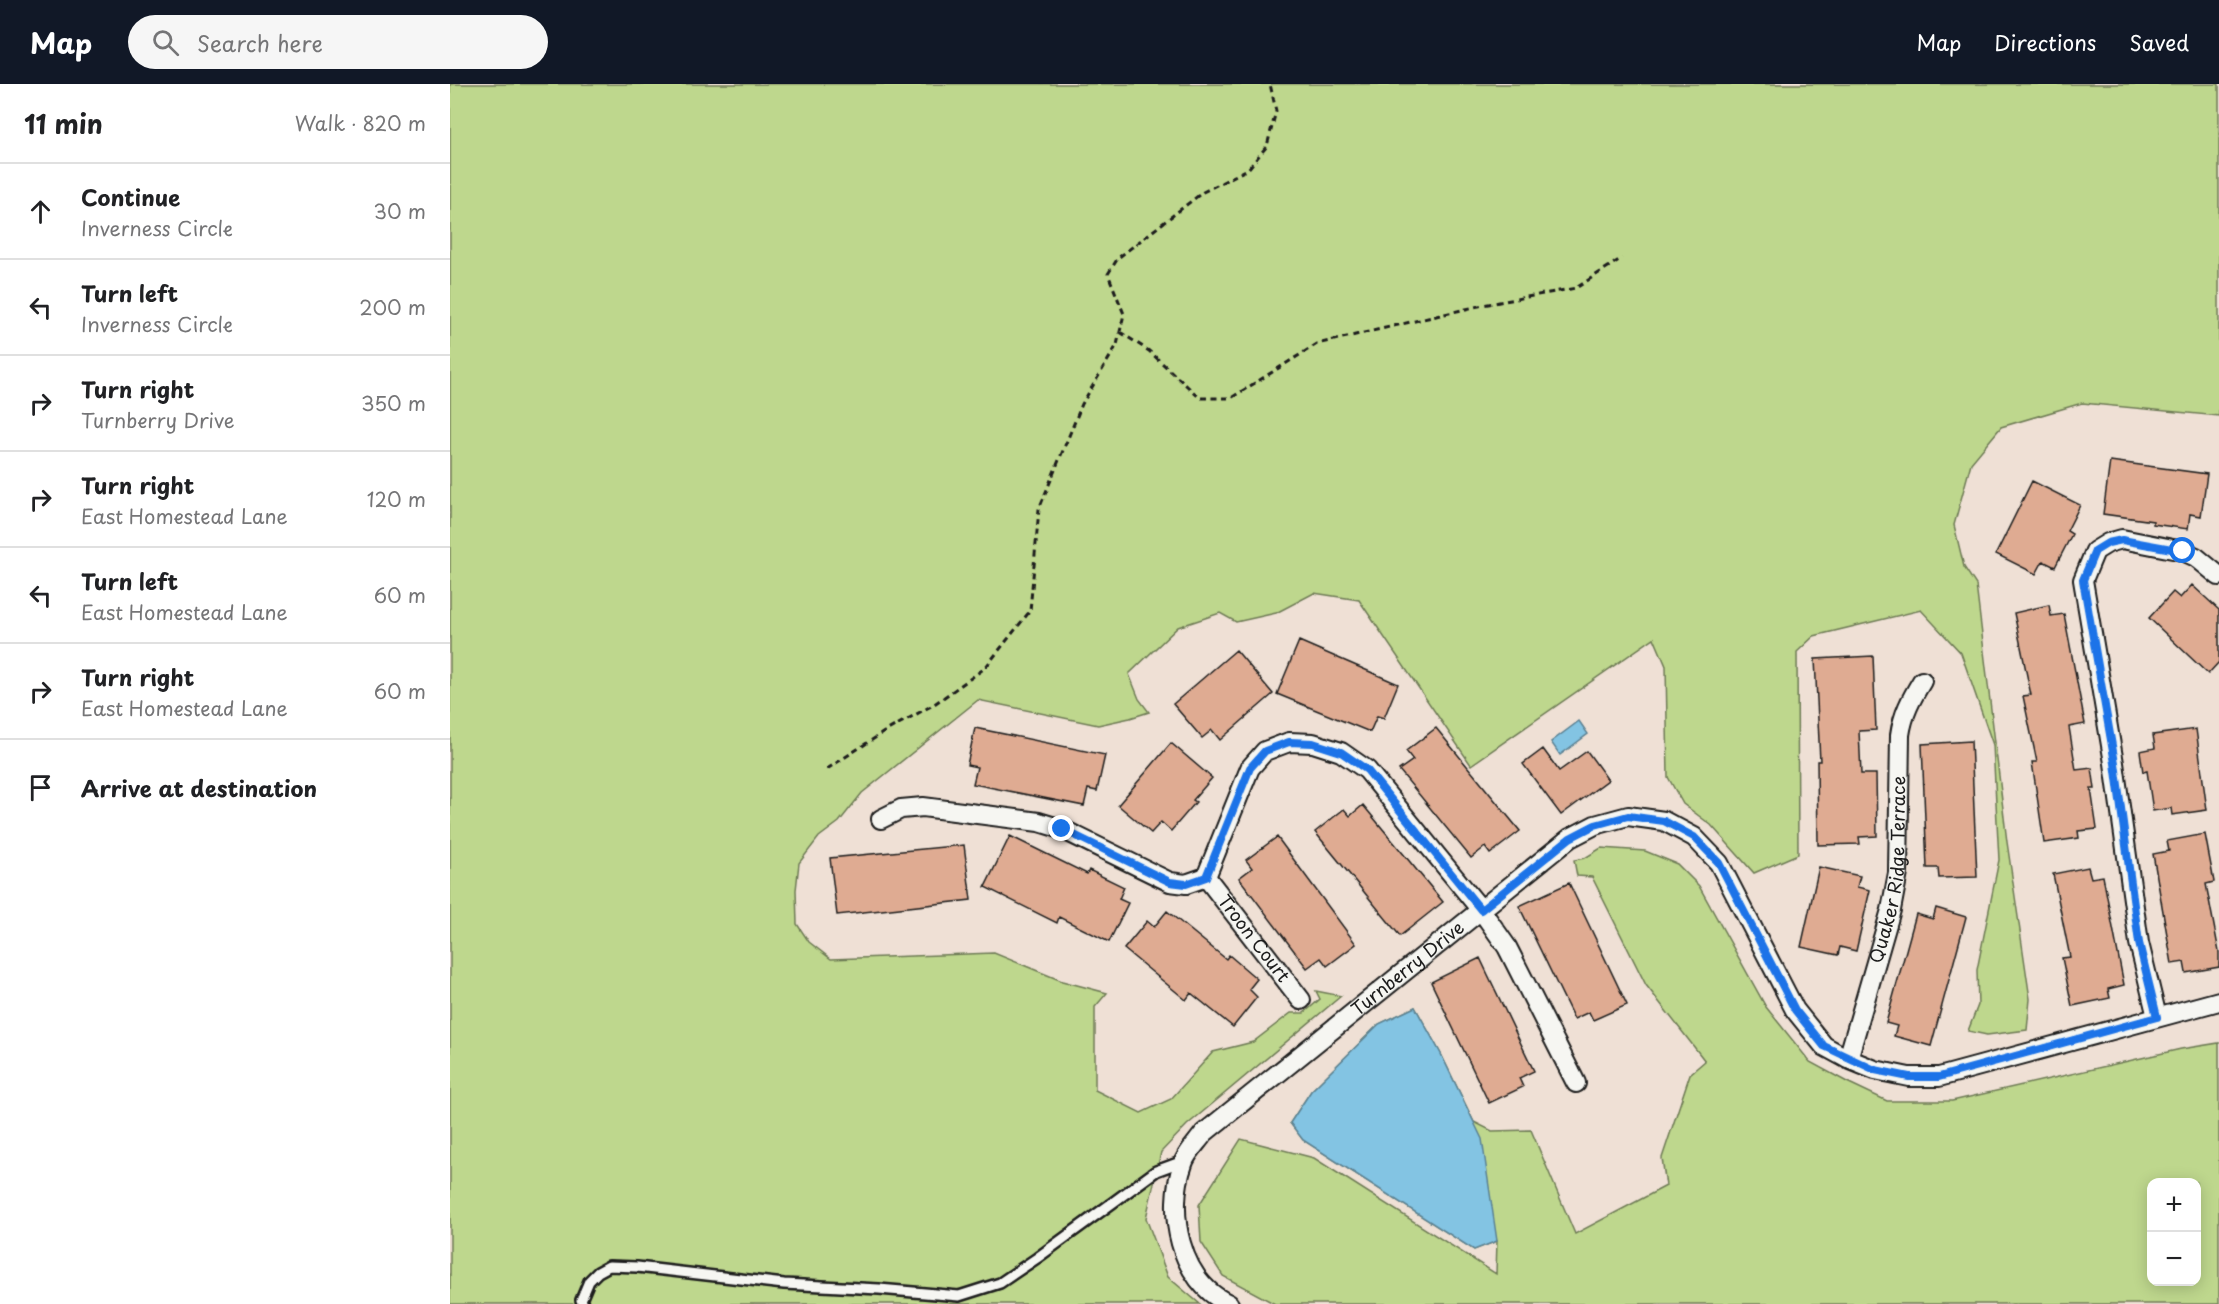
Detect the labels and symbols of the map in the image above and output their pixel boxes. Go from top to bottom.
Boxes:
route start [2169,537,2195,563]
street label: Quaker Ridge Terrace [1861,776,1911,966]
route end [1048,815,1074,841]
street label: Troon Court [1212,888,1297,987]
street label: Turnberry Drive [1345,913,1470,1021]

